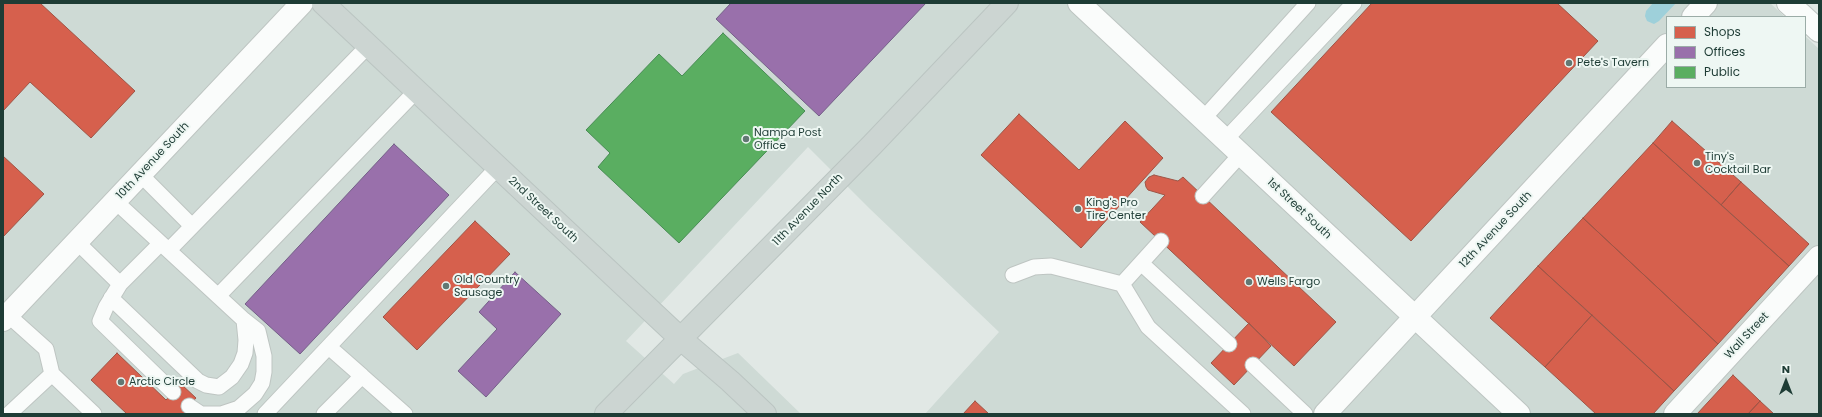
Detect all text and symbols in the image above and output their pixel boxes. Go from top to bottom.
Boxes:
legend [1666,16,1806,88]
text: Shops [1704,23,1741,40]
text: Offices [1704,43,1745,60]
place label: Pete's Tavern [1577,56,1649,70]
marker: Pete's Tavern [1564,58,1574,68]
text: Public [1704,63,1740,80]
street label: 10th Avenue South [114,120,192,202]
place label: Nampa Post Office [754,126,821,152]
marker: Nampa Post Office [741,134,751,144]
place label: Tiny's Cocktail Bar [1705,150,1771,176]
marker: Tiny's Cocktail Bar [1692,158,1702,168]
street label: 11th Avenue North [770,171,846,249]
street label: 2nd Street South [505,174,581,246]
street label: 1st Street South [1264,176,1334,242]
street label: 12th Avenue South [1457,189,1535,271]
place label: King's Pro Tire Center [1086,196,1146,222]
marker: King's Pro Tire Center [1073,204,1083,214]
place label: Old Country Sausage [454,273,520,299]
place label: Wells Fargo [1257,275,1320,289]
marker: Wells Fargo [1244,277,1254,287]
marker: Old Country Sausage [441,281,451,291]
street label: Wall Street [1722,310,1772,362]
north arrow [1766,361,1806,401]
text: N [1782,361,1790,377]
place label: Arctic Circle [129,375,195,389]
marker: Arctic Circle [116,377,126,387]

